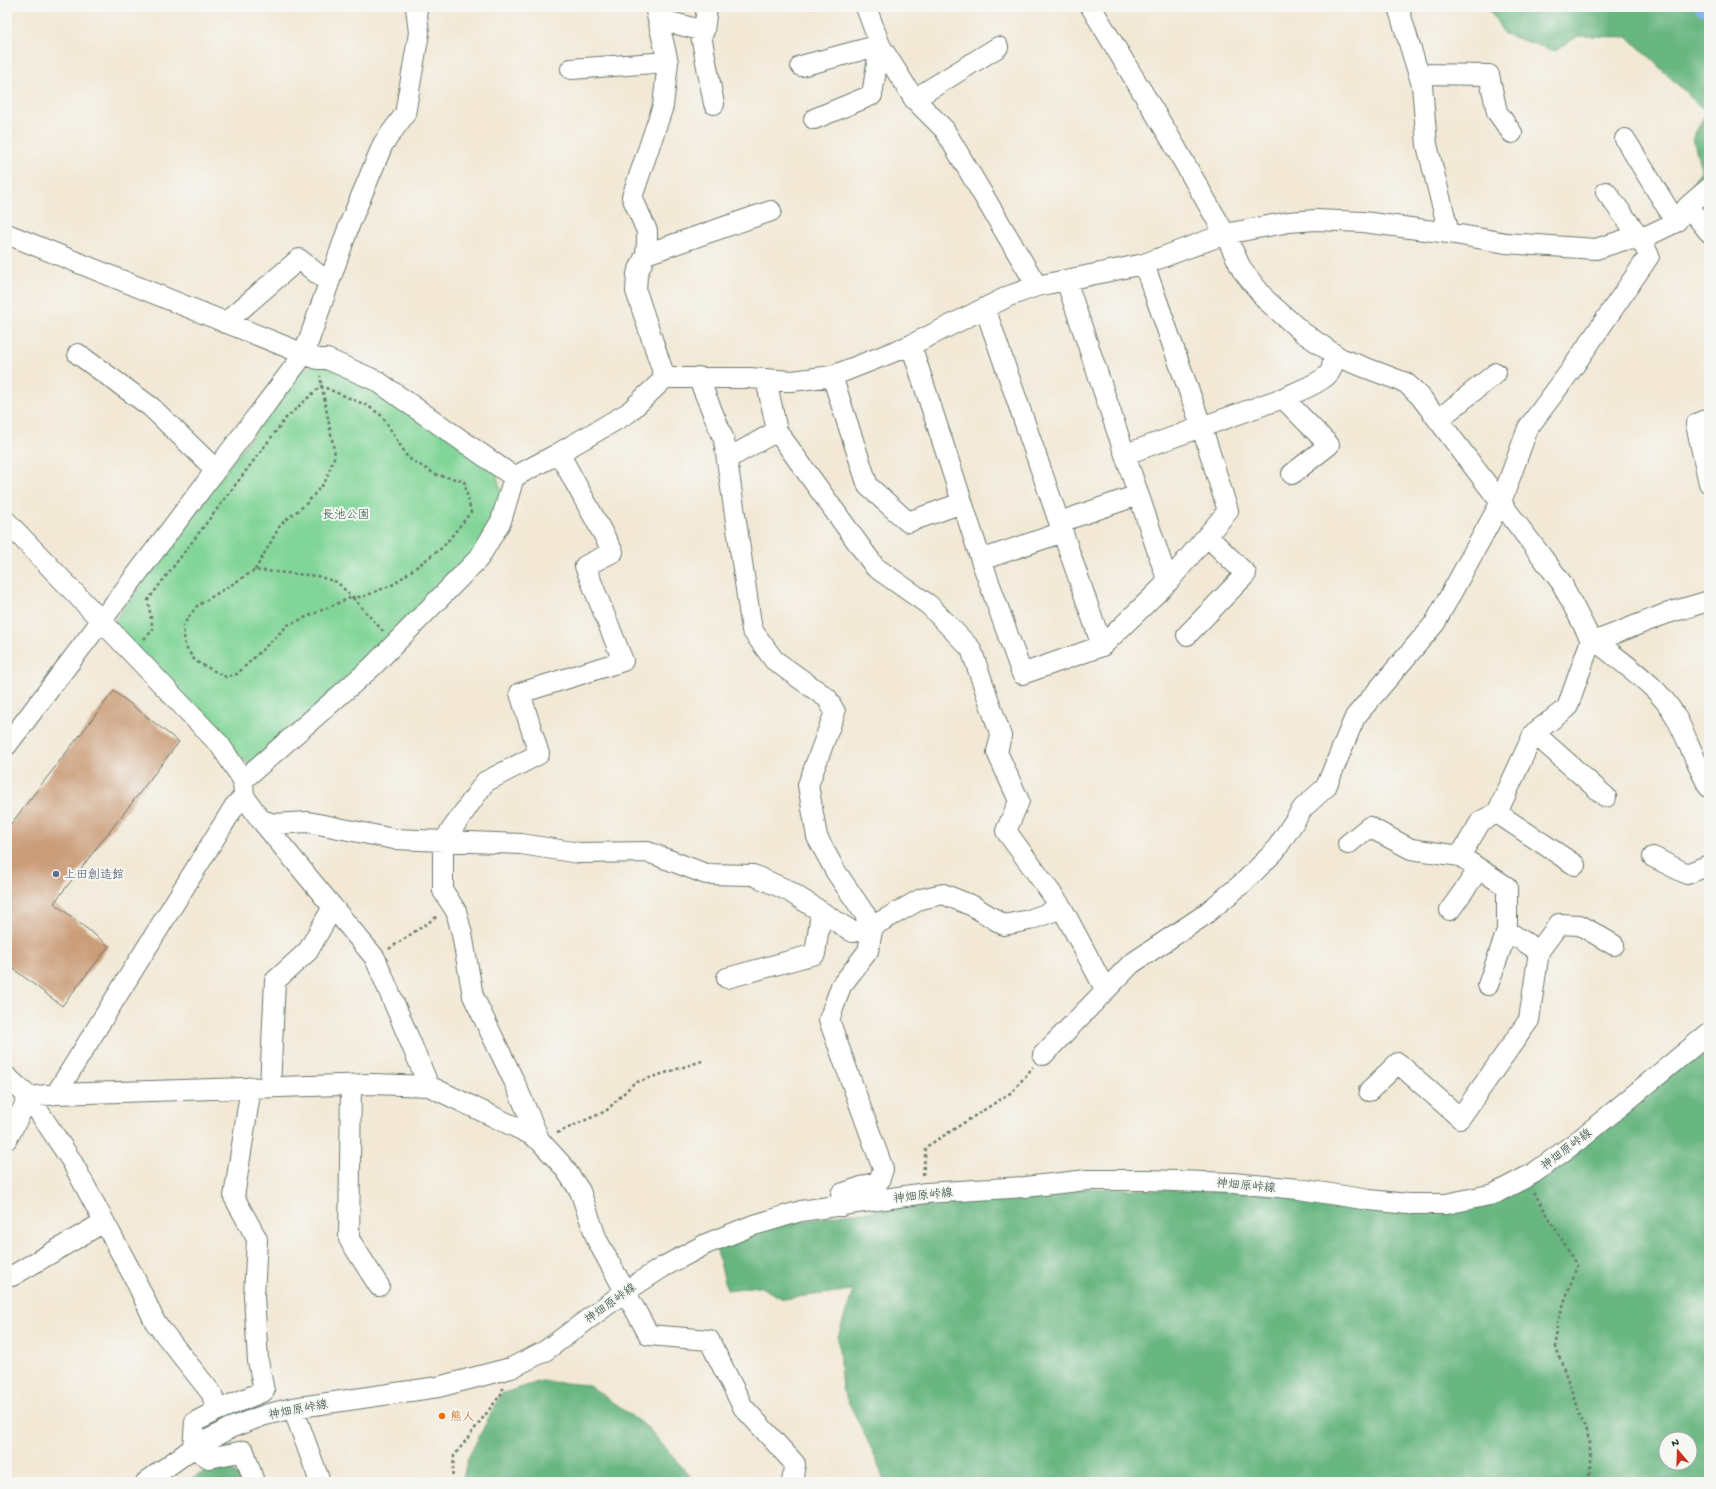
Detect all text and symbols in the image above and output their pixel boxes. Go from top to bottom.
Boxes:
park label: 長池公園 [322,508,370,523]
place label: 上田創造館 [64,868,124,883]
marker: 上田創造館 [51,869,61,879]
street label: 神畑原峠線 [1538,1126,1595,1174]
street label: 神畑原峠線 [1215,1176,1276,1197]
street label: 神畑原峠線 [893,1186,954,1207]
street label: 神畑原峠線 [582,1281,640,1328]
street label: 神畑原峠線 [267,1397,329,1424]
place label: 熊人 [450,1410,474,1425]
marker: 熊人 [437,1411,447,1421]
north arrow [1658,1431,1698,1471]
text: N [1670,1437,1681,1450]

